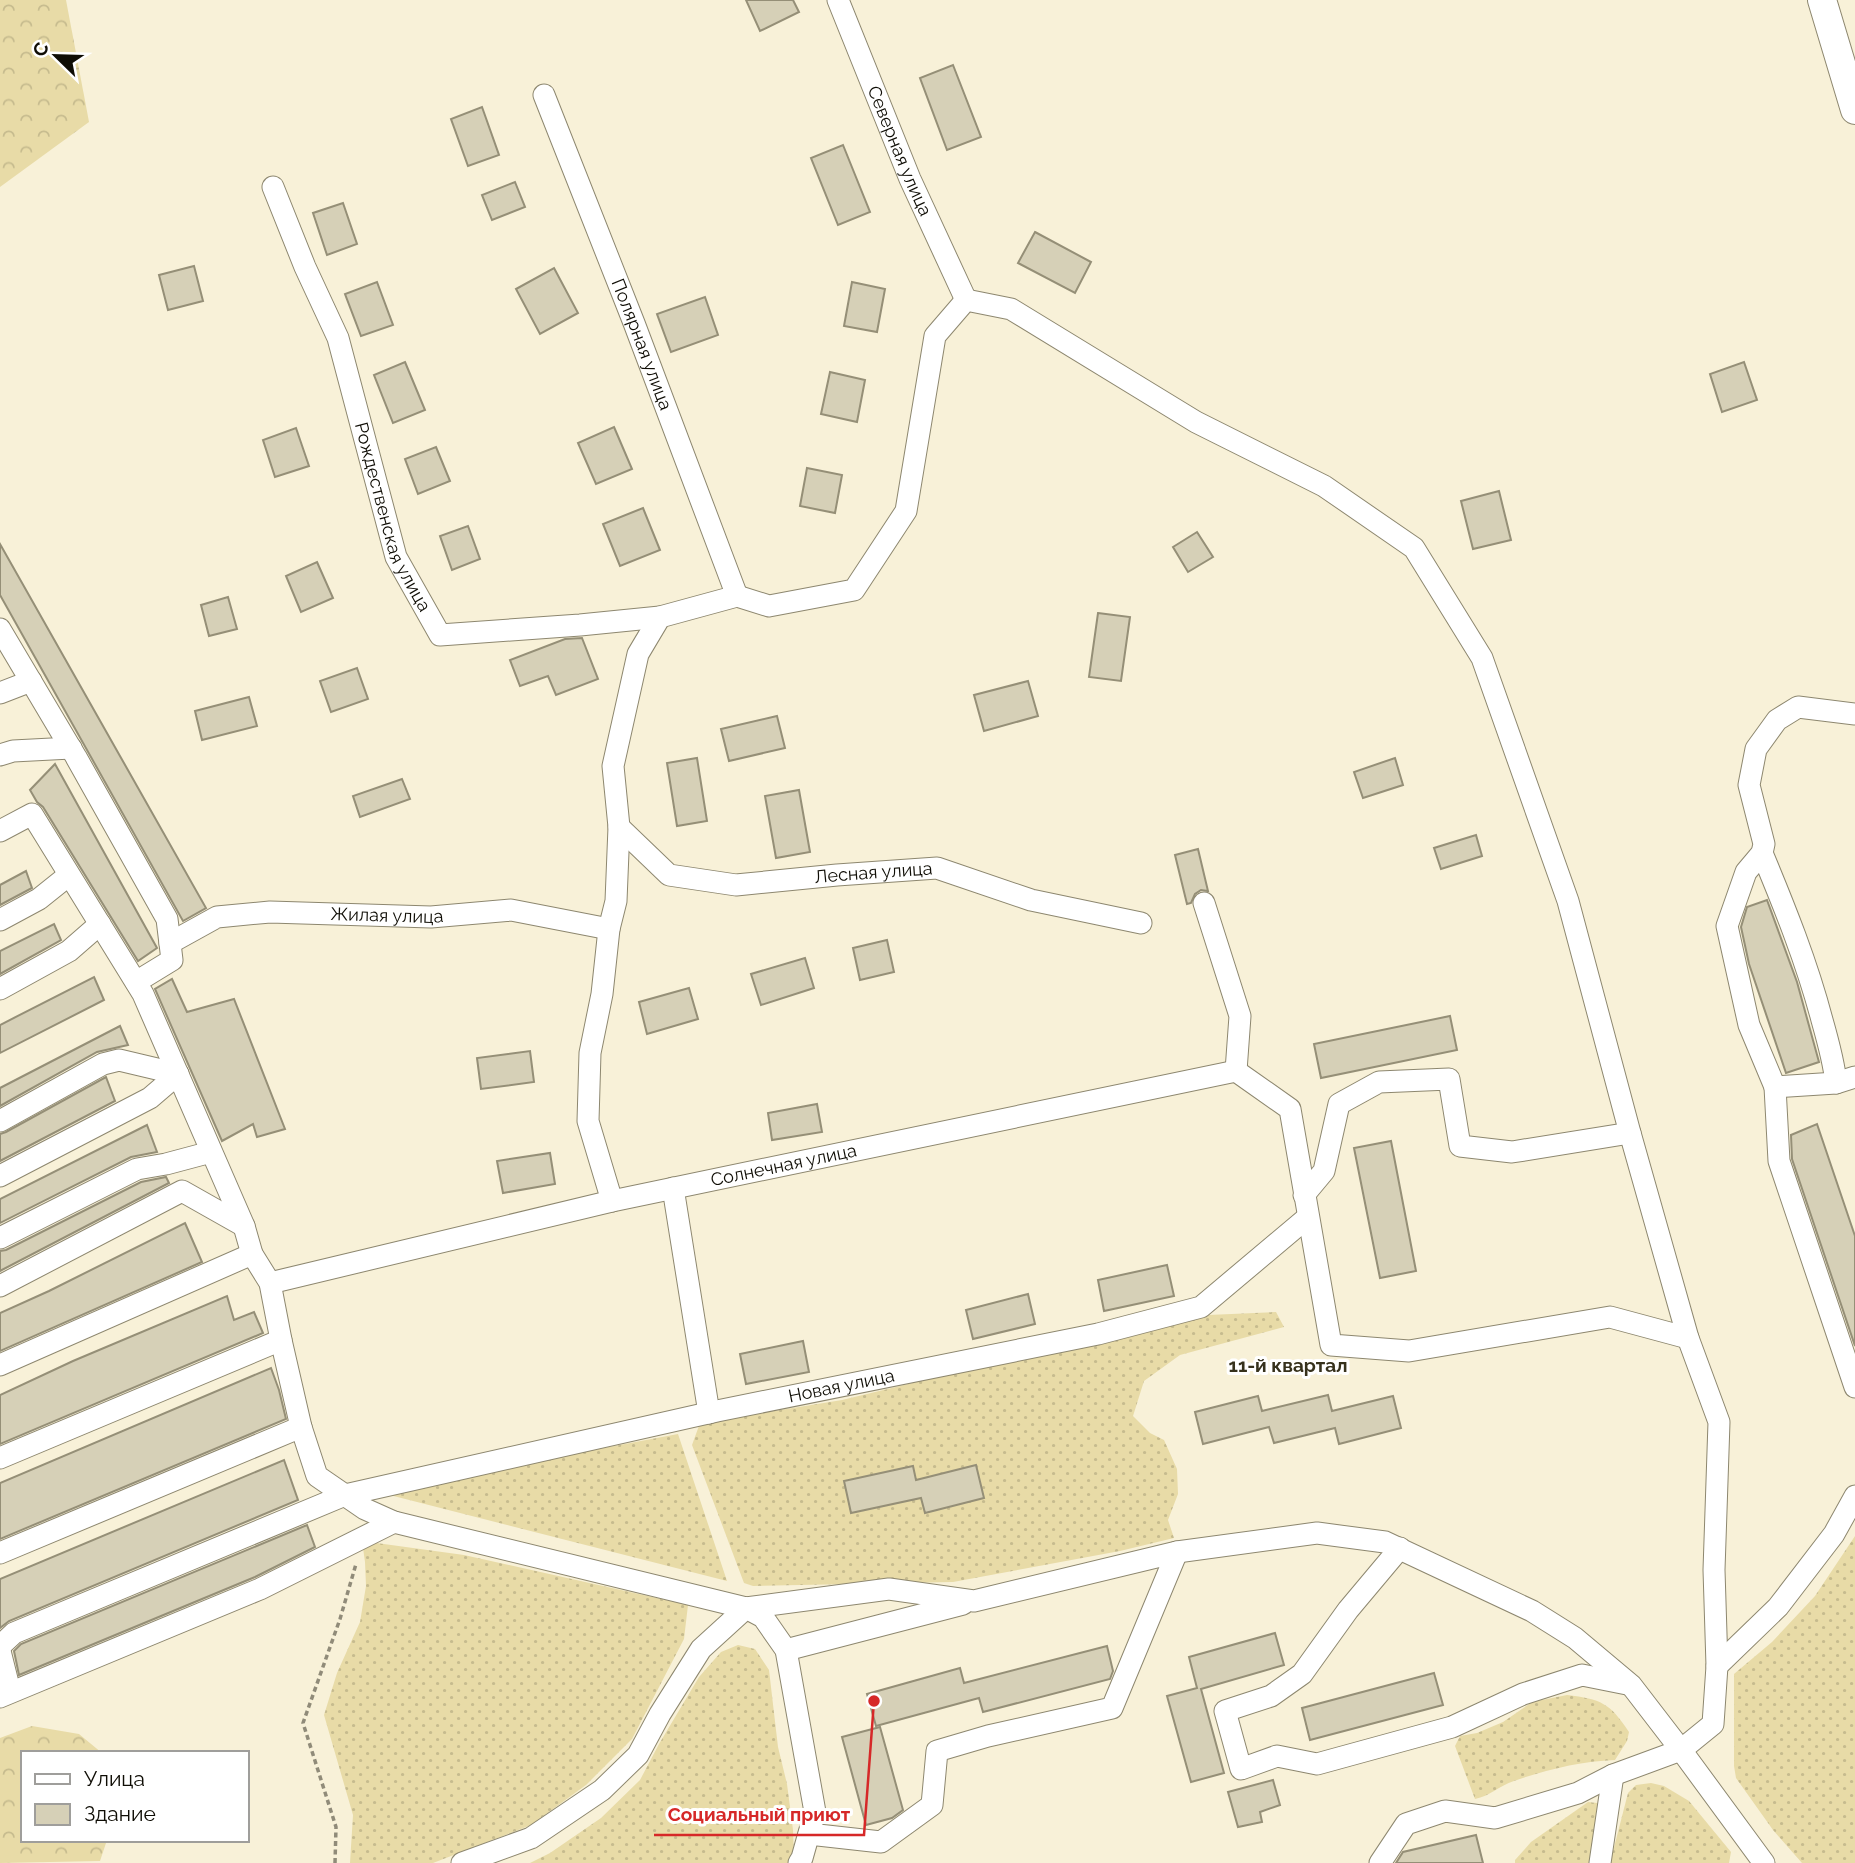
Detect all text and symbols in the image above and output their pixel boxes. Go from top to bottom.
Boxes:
north arrow [21,21,91,91]
text: С [28,39,53,60]
street label: Северная улица [864,83,937,219]
street label: Полярная улица [608,276,677,413]
street label: Рождественская улица [351,420,435,615]
street label: Лесная улица [813,857,933,887]
street label: Жилая улица [330,903,444,927]
street label: Солнечная улица [709,1139,858,1190]
district label: 11-й квартал [1229,1354,1347,1376]
street label: Новая улица [786,1364,896,1406]
legend [21,1751,248,1842]
text: Улица [84,1766,145,1791]
callout: Социальный приют [654,1795,864,1835]
text: Здание [84,1801,156,1826]
text: Социальный приют [668,1803,851,1825]

